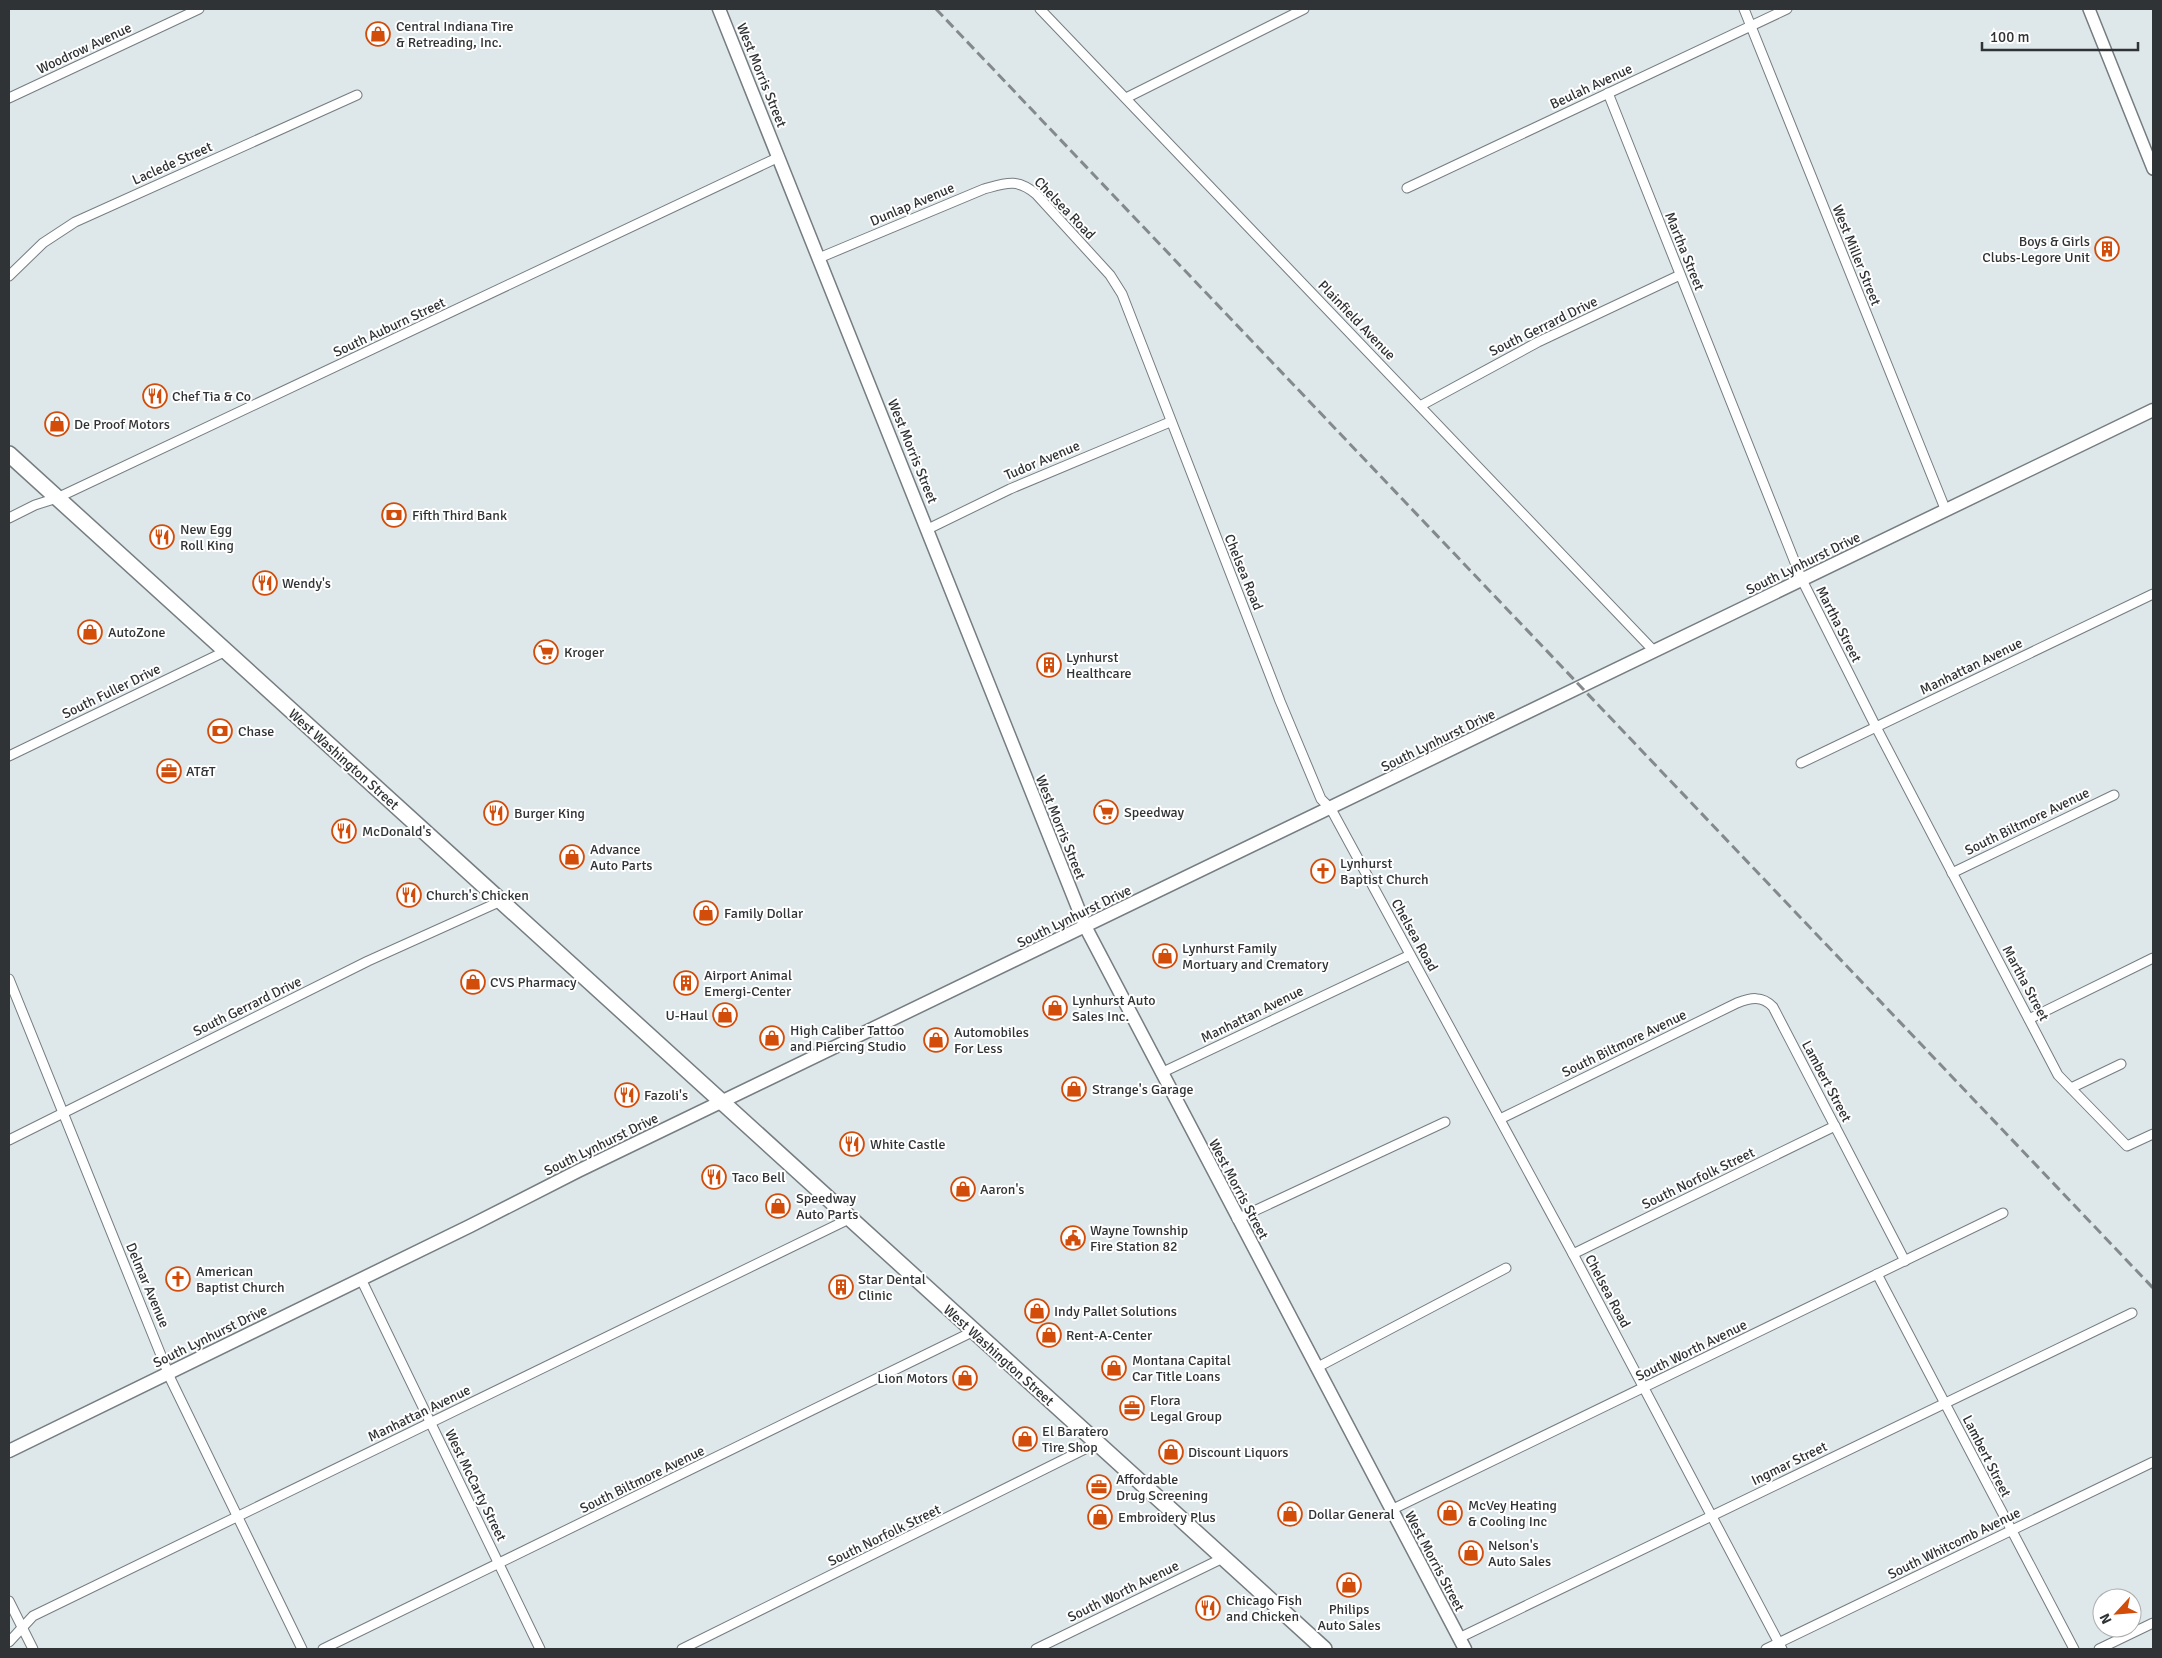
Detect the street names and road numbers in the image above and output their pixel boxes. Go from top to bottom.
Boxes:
street label: Woodrow Avenue [34,19,134,78]
street label: West Morris Street [733,21,790,130]
street label: Beulah Avenue [1547,60,1635,113]
street label: Laclede Street [130,138,215,189]
street label: Chelsea Road [1031,174,1099,243]
street label: Dunlap Avenue [868,179,957,230]
street label: West Miller Street [1829,202,1885,308]
street label: Martha Street [1661,210,1708,293]
street label: Plainfield Avenue [1314,277,1399,364]
street label: South Gerrard Drive [1486,293,1600,360]
street label: South Auburn Street [330,294,448,361]
street label: West Morris Street [884,397,941,506]
street label: Tudor Avenue [1002,437,1082,484]
street label: South Lynhurst Drive [1743,528,1863,598]
street label: Chelsea Road [1221,532,1266,613]
street label: Martha Street [1812,583,1865,665]
street label: Manhattan Avenue [1917,634,2025,699]
street label: South Fuller Drive [59,660,163,723]
street label: West Washington Street [285,705,402,814]
street label: South Lynhurst Drive [1378,705,1498,775]
street label: West Morris Street [1032,773,1089,882]
street label: South Biltmore Avenue [1962,784,2092,859]
street label: South Lynhurst Drive [1014,881,1134,951]
street label: Chelsea Road [1388,896,1442,975]
street label: Martha Street [1999,943,2053,1024]
street label: South Gerrard Drive [190,973,304,1040]
street label: Manhattan Avenue [1198,982,1306,1047]
street label: South Biltmore Avenue [1559,1006,1689,1081]
street label: Lambert Street [1798,1038,1855,1125]
street label: South Lynhurst Drive [541,1109,661,1179]
street label: West Morris Street [1205,1136,1272,1242]
street label: South Norfolk Street [1639,1144,1757,1213]
street label: Delmar Avenue [122,1240,173,1330]
street label: Chelsea Road [1581,1252,1634,1331]
street label: South Lynhurst Drive [150,1301,270,1371]
street label: West Washington Street [940,1301,1057,1410]
street label: South Worth Avenue [1633,1316,1750,1385]
street label: Manhattan Avenue [365,1381,473,1446]
street label: Lambert Street [1959,1412,2015,1500]
street label: West McCarty Street [441,1427,510,1544]
street label: Ingmar Street [1749,1438,1830,1489]
street label: South Biltmore Avenue [577,1442,707,1517]
street label: South Norfolk Street [825,1501,943,1570]
street label: South Whitcomb Avenue [1885,1504,2023,1583]
street label: West Morris Street [1401,1508,1468,1614]
street label: South Worth Avenue [1065,1557,1182,1626]

